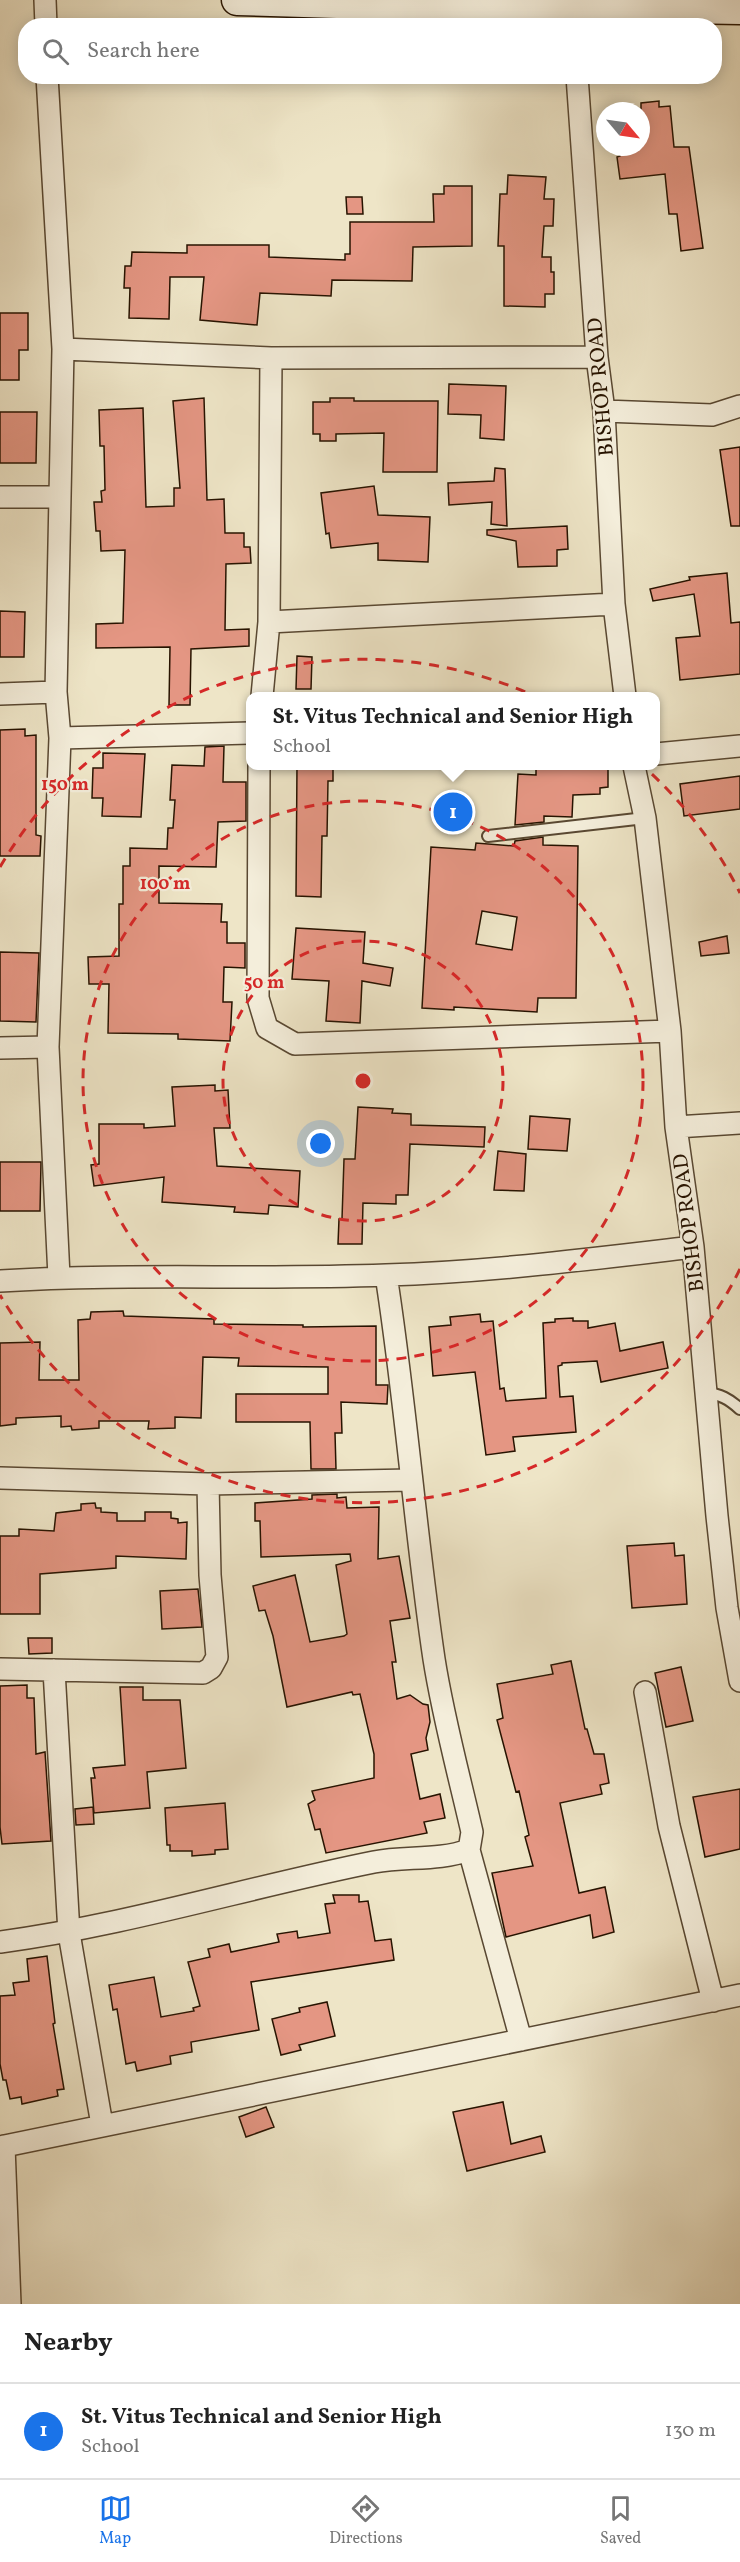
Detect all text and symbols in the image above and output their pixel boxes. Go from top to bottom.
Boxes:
search box [18,18,722,84]
icon: search [39,35,72,68]
text: Search here [87,36,200,67]
north arrow [596,102,650,156]
street label: BISHOP ROAD [581,316,622,457]
popup [246,692,660,770]
text: St. Vitus Technical and Senior High [273,702,633,733]
text: School [273,733,331,761]
text: 150 m [41,773,89,798]
pin: 1 [434,790,472,834]
text: 100 m [140,872,190,897]
text: 50 m [244,971,284,996]
centre of rings [353,1071,373,1091]
your location [306,1129,335,1158]
street label: BISHOP ROAD [667,1152,712,1294]
text: Nearby [24,2325,113,2361]
text: St. Vitus Technical and Senior High [81,2402,442,2433]
text: 1 [39,2417,48,2445]
text: 130 m [665,2417,716,2445]
text: School [81,2433,139,2461]
tab: Map [99,2492,132,2550]
tab: Directions [329,2492,403,2550]
tab: Saved [600,2492,641,2550]

